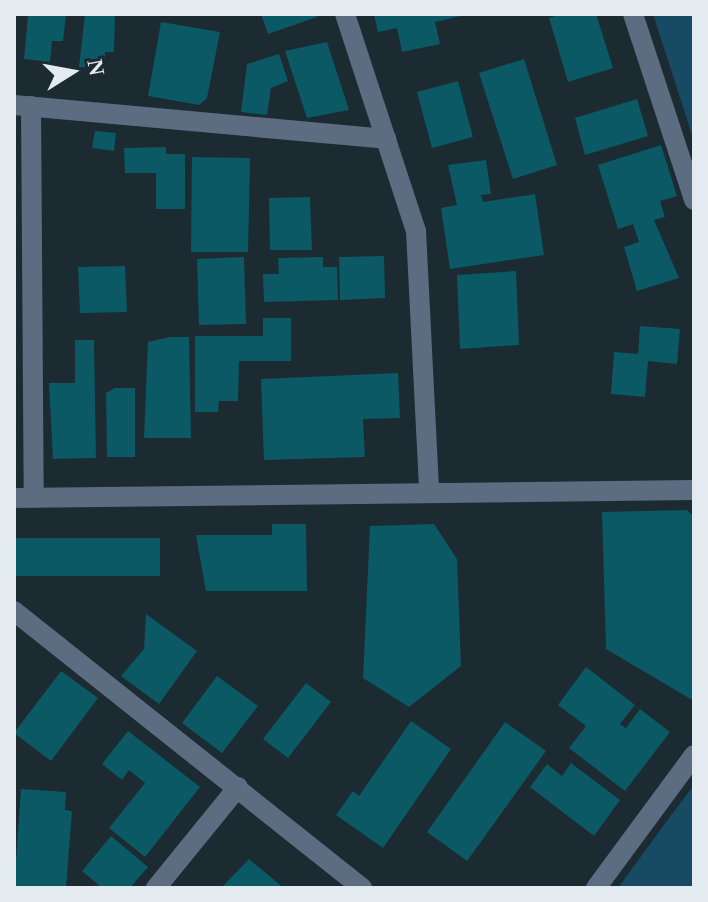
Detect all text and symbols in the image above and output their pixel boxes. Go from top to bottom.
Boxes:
north arrow [32,32,112,112]
text: N [82,57,110,78]

